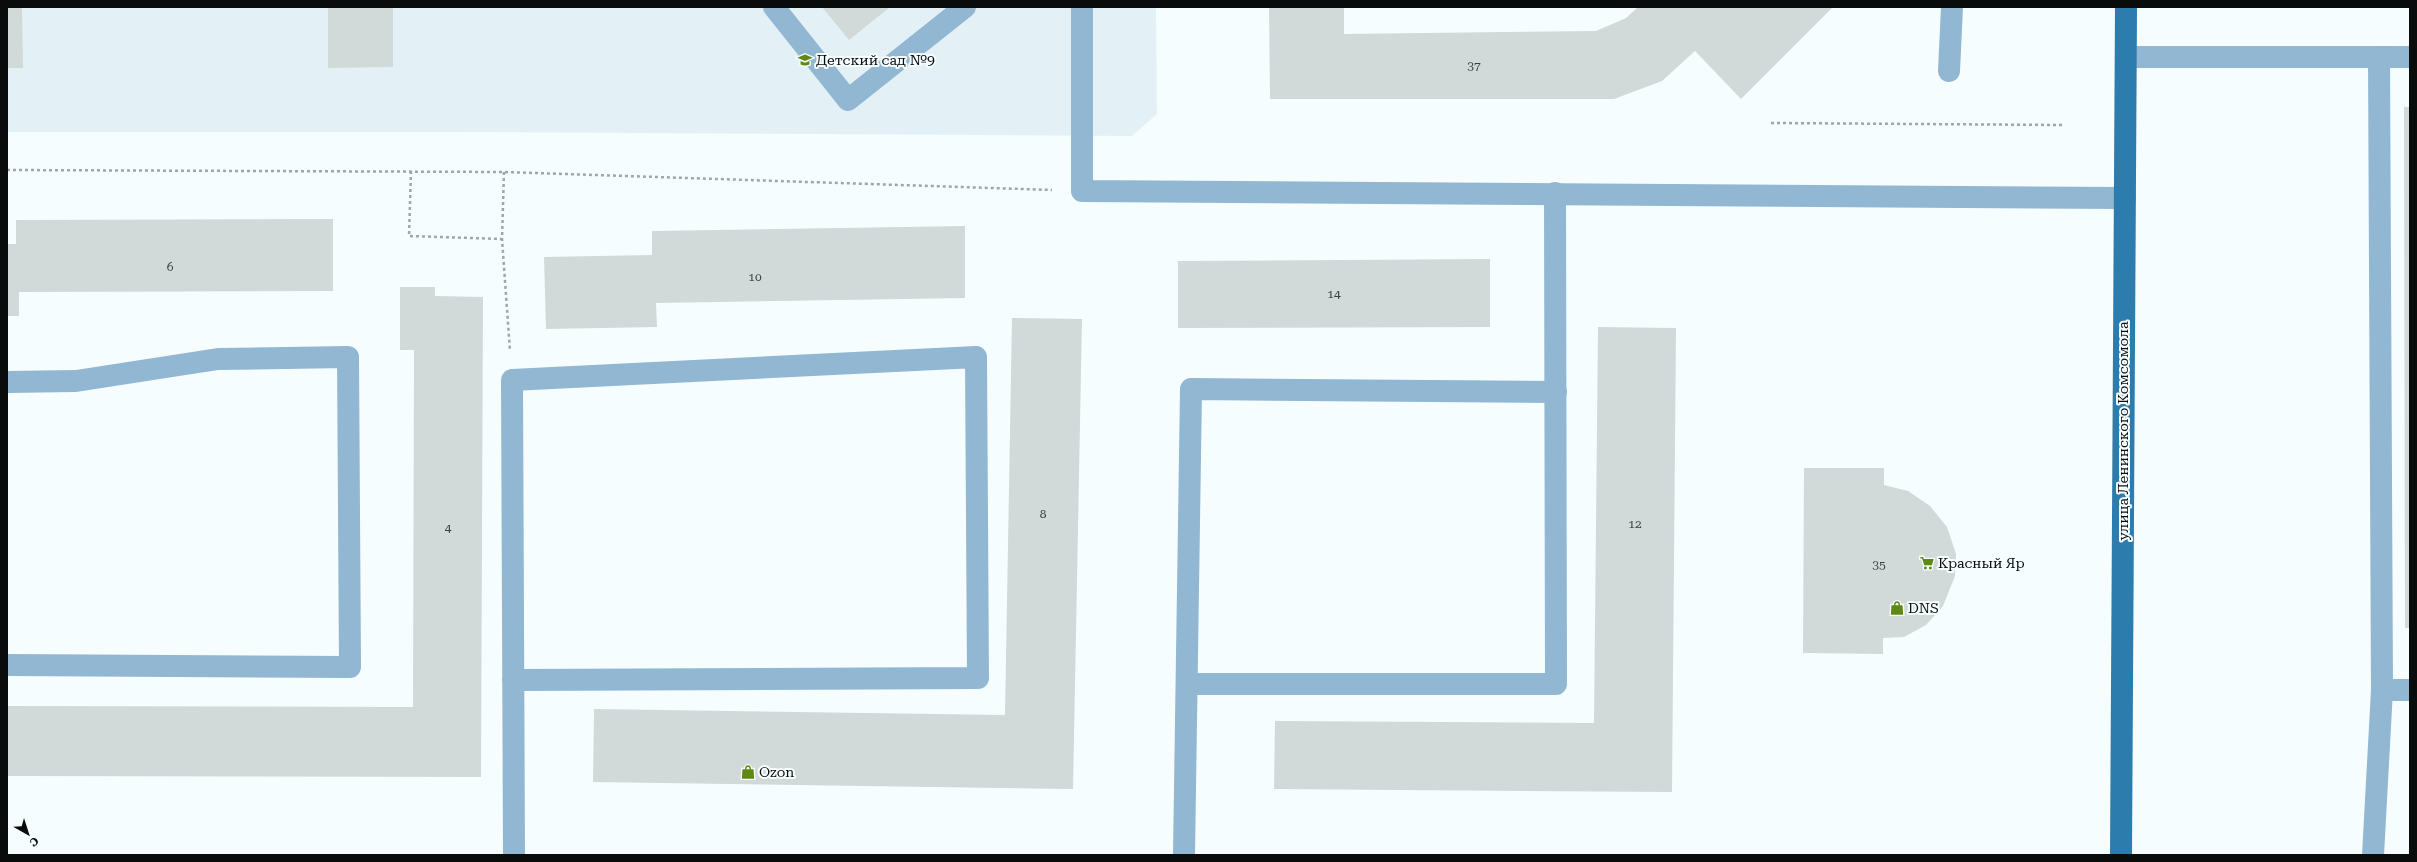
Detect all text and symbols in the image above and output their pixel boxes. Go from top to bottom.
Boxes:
school or university icon: Детский сад №9 [797,52,813,68]
place label: Детский сад №9 [816,52,935,68]
house number: 37 [1467,59,1481,73]
house number: 6 [167,260,174,274]
house number: 10 [748,270,762,284]
house number: 14 [1327,287,1341,301]
street label: улица Ленинского Комсомола [2115,321,2131,541]
house number: 8 [1040,507,1047,521]
house number: 12 [1628,517,1642,531]
house number: 4 [445,521,452,535]
supermarket icon: Красный Яр [1919,555,1935,571]
place label: Красный Яр [1938,555,2025,571]
house number: 35 [1872,558,1886,572]
shop icon: DNS [1889,600,1905,616]
place label: DNS [1908,600,1939,616]
shop icon: Ozon [740,764,756,780]
place label: Ozon [759,764,794,780]
north arrow [8,814,48,854]
text: С [27,834,41,849]

